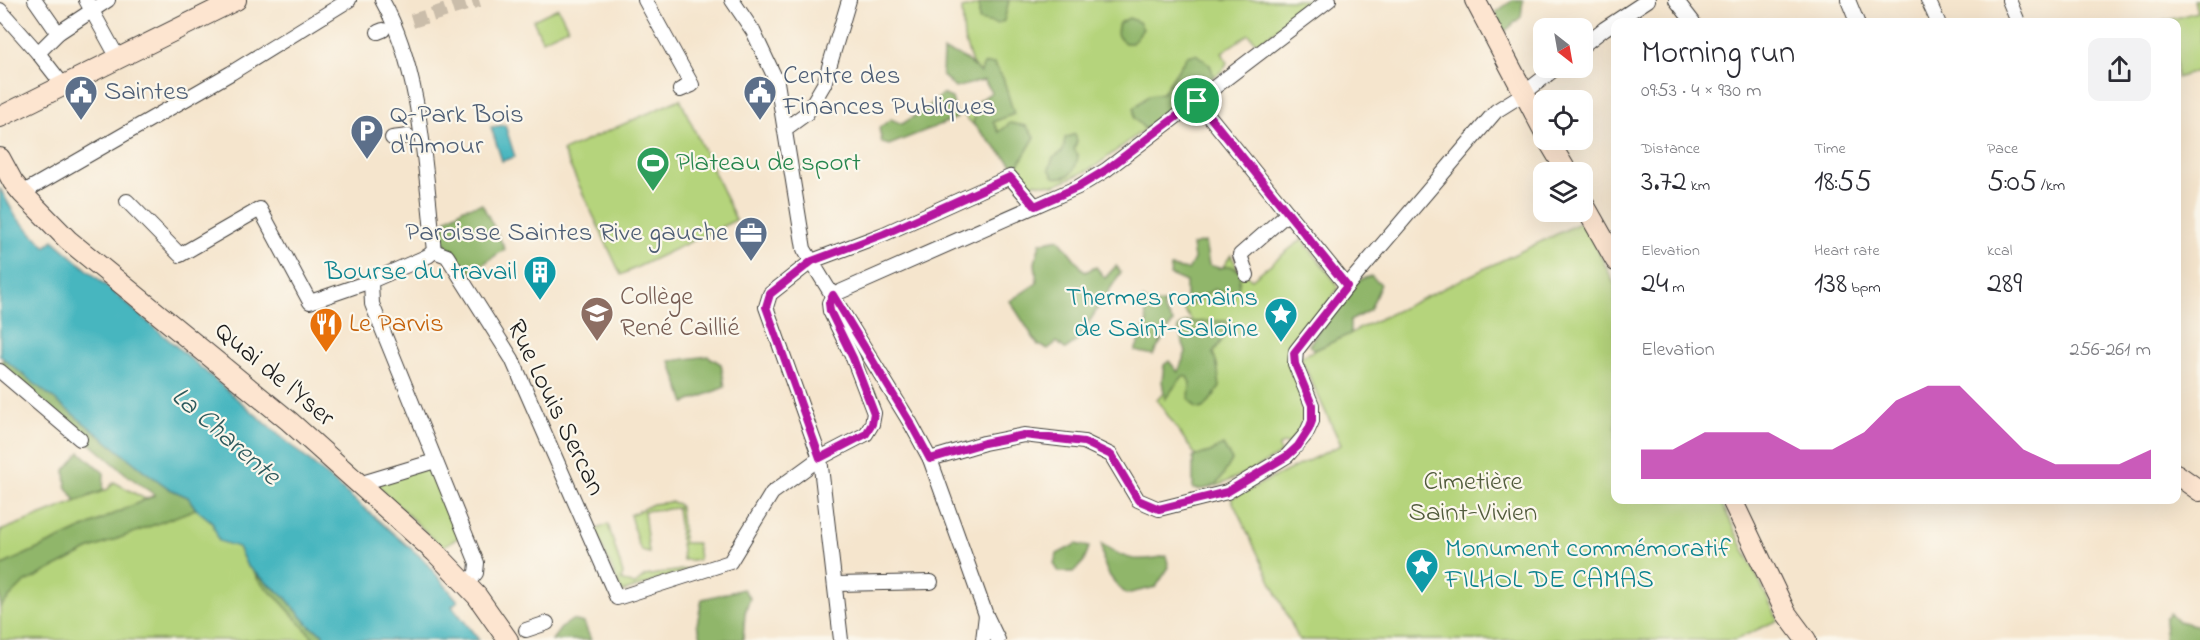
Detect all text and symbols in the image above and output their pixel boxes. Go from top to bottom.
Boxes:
north arrow [1533,18,1593,78]
map controls [1533,18,1593,222]
text: Morning run [1641,30,1795,78]
button: share [2088,38,2151,101]
place label: Centre des Finances Publiques [782,57,996,127]
place label: Saintes [104,73,189,112]
public building icon: Saintes [63,74,99,121]
public building icon: Centre des Finances Publiques [742,74,778,121]
pin [1171,75,1222,126]
text: 09:53 · 4 × 930 m [1641,77,1762,106]
icon: arrive [1180,84,1213,117]
button: locate [1533,90,1593,150]
place label: Q-Park Bois d'Amour [390,96,524,166]
parking icon: Q-Park Bois d'Amour [349,113,385,160]
text: Distance [1641,137,1700,161]
text: Time [1814,137,1846,161]
text: Pace [1987,137,2018,161]
place label: Plateau de sport [676,144,861,183]
sports icon: Plateau de sport [635,145,671,192]
text: 3.72 [1641,161,1687,205]
text: 18:55 [1814,161,1872,205]
text: 5:05 [1987,161,2037,205]
button: layers [1533,162,1593,222]
text: km [1687,174,1710,198]
text: /km [2037,174,2065,198]
place label: Paroisse Saintes Rive gauche [405,214,729,253]
office icon: Paroisse Saintes Rive gauche [733,215,769,262]
text: Elevation [1641,239,1700,263]
text: Heart rate [1814,239,1880,263]
text: kcal [1987,239,2012,263]
place label: Bourse du travail [324,253,517,292]
building icon: Bourse du travail [522,254,558,301]
text: 24 [1641,263,1668,307]
text: 138 [1814,263,1847,307]
text: 289 [1987,263,2022,307]
text: m [1668,276,1685,300]
text: bpm [1847,276,1881,300]
place label: Collège René Caillié [620,278,740,348]
place label: Thermes romains de Saint-Saloine [1066,279,1259,349]
school or university icon: Collège René Caillié [579,295,615,342]
place icon: Thermes romains de Saint-Saloine [1263,296,1299,343]
place label: Le Parvis [349,305,444,344]
restaurant icon: Le Parvis [308,306,344,353]
street label: Quai de l'Yser [205,313,343,438]
street label: Rue Louis Sercan [495,313,615,503]
text: Elevation [1641,336,1715,365]
text: 256–261 m [2069,336,2151,365]
water label: La Charente [161,378,290,497]
park label: Cimetière Saint-Vivien [1409,463,1537,533]
place label: Monument commémoratif FILHOL DE CAMAS [1444,530,1731,600]
place icon: Monument commémoratif FILHOL DE CAMAS [1404,547,1440,594]

